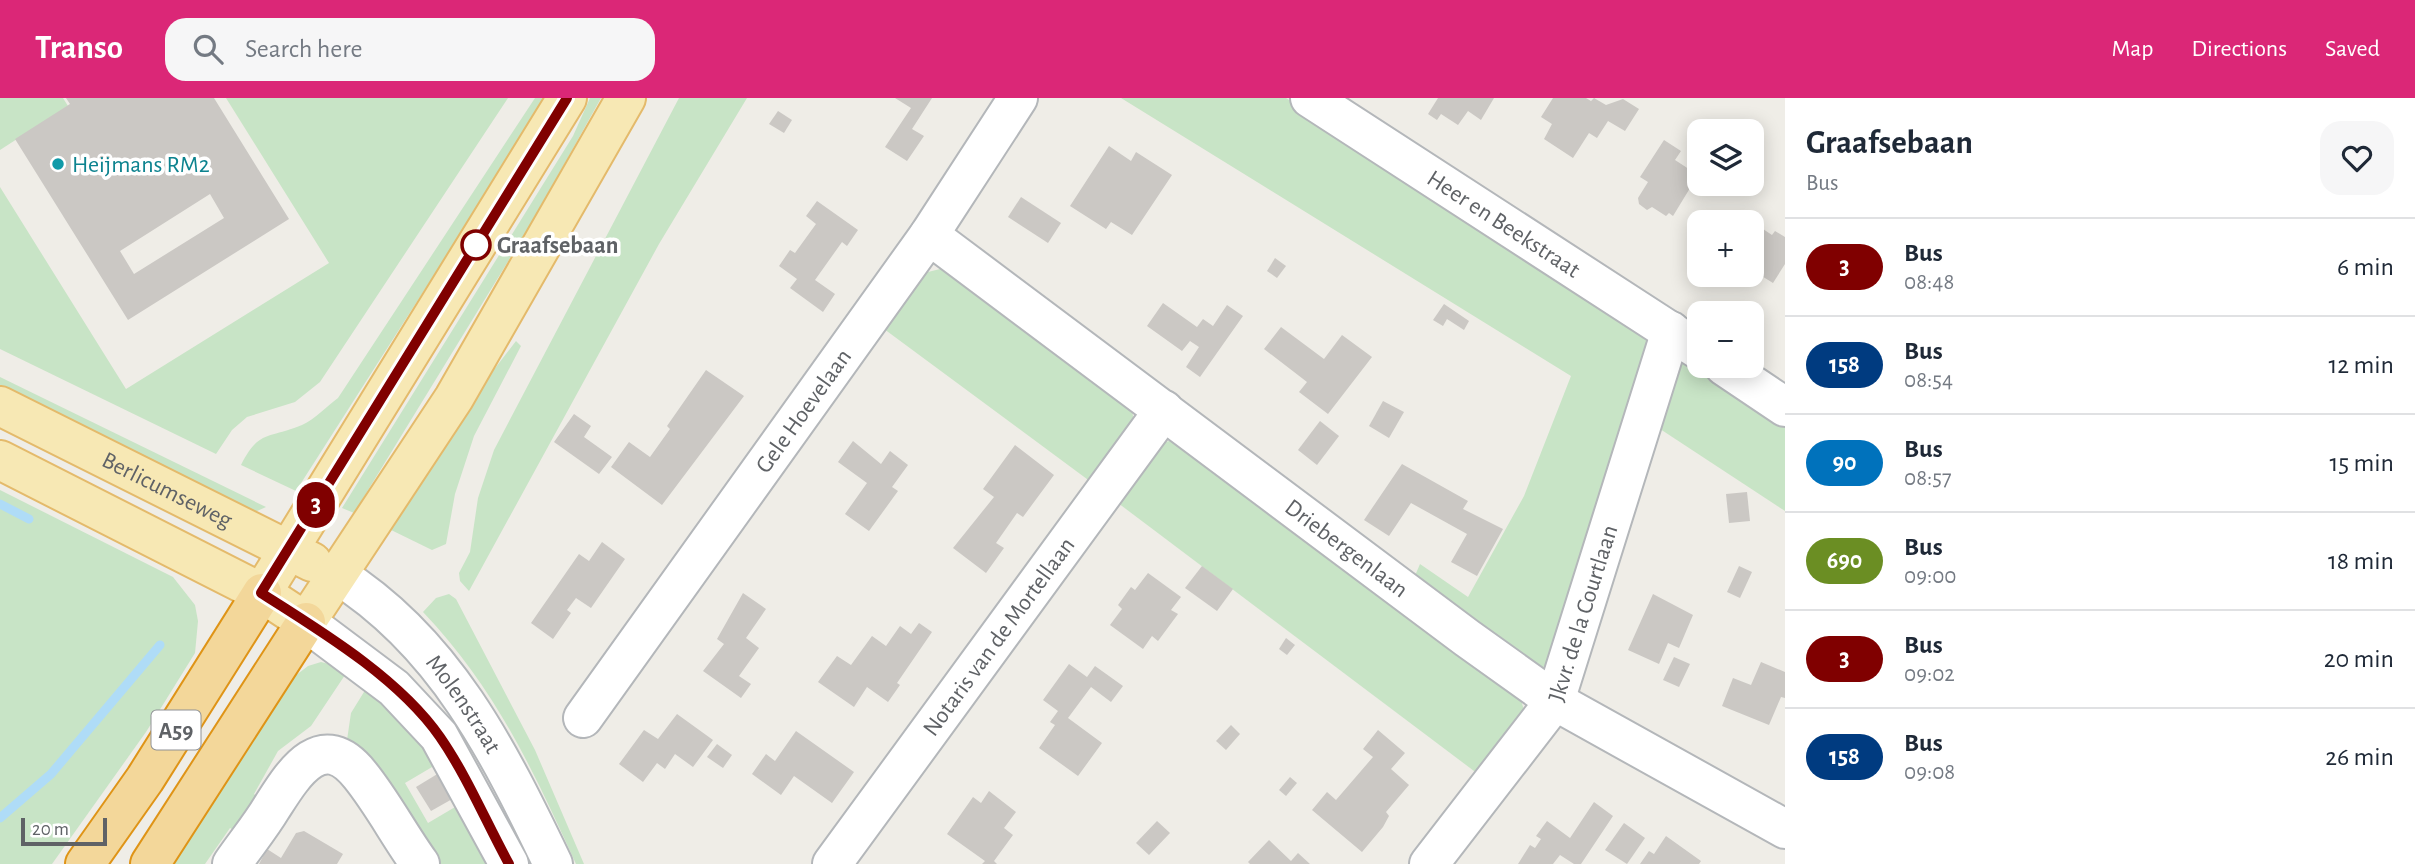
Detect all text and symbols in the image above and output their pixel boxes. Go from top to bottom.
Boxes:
search box [165,18,655,81]
icon: search [189,30,227,68]
text: Transo [35,32,123,65]
text: Search here [245,36,363,62]
text: Map [2111,37,2153,61]
text: Directions [2191,37,2287,61]
text: Saved [2325,37,2380,61]
map controls [1687,119,1764,378]
button: layers [1687,119,1764,196]
button: heart [2320,121,2394,195]
text: Graafsebaan [1806,127,1973,160]
place label: Heijmans RM2 [72,153,210,177]
marker: Heijmans RM2 [50,156,66,172]
street label: Heer en Beekstraat [1423,166,1584,283]
text: Bus [1806,172,1839,195]
button: + [1687,210,1764,287]
marker: Graafsebaan [461,230,491,260]
place label: Graafsebaan [497,234,618,258]
text: Bus [1904,240,1943,266]
text: 6 min [2337,254,2394,280]
text: 3 [1839,255,1850,279]
text: 08:48 [1904,271,1954,294]
button: − [1687,301,1764,378]
text: Bus [1904,338,1943,364]
street label: Gele Hoevelaan [752,345,856,478]
text: 12 min [2328,352,2394,378]
text: 158 [1829,353,1860,377]
text: 08:54 [1904,369,1953,392]
text: Bus [1904,436,1943,462]
street label: Berlicumseweg [98,448,236,533]
text: 15 min [2329,450,2394,476]
text: 90 [1832,451,1857,475]
text: 08:57 [1904,467,1952,490]
line badge: 3 [293,482,339,528]
text: 3 [311,493,321,517]
street label: Driebergenlaan [1280,495,1412,602]
street label: Jkvr. de la Courtlaan [1545,522,1622,705]
street label: Notaris van de Mortellaan [919,533,1080,741]
text: Bus [1904,534,1943,560]
text: 18 min [2328,548,2394,574]
text: 690 [1827,549,1862,573]
text: 09:00 [1904,565,1957,588]
text: Bus [1904,632,1943,658]
text: 20 min [2324,646,2394,672]
text: 3 [1839,647,1850,671]
street label: Molenstraat [421,651,505,758]
text: 09:02 [1904,663,1955,686]
road number: A59 [152,710,200,750]
text: Bus [1904,730,1943,756]
text: 26 min [2325,744,2394,770]
text: 158 [1829,745,1860,769]
text: 09:08 [1904,761,1955,784]
scale bar [21,815,107,847]
text: 20 m [32,820,69,839]

